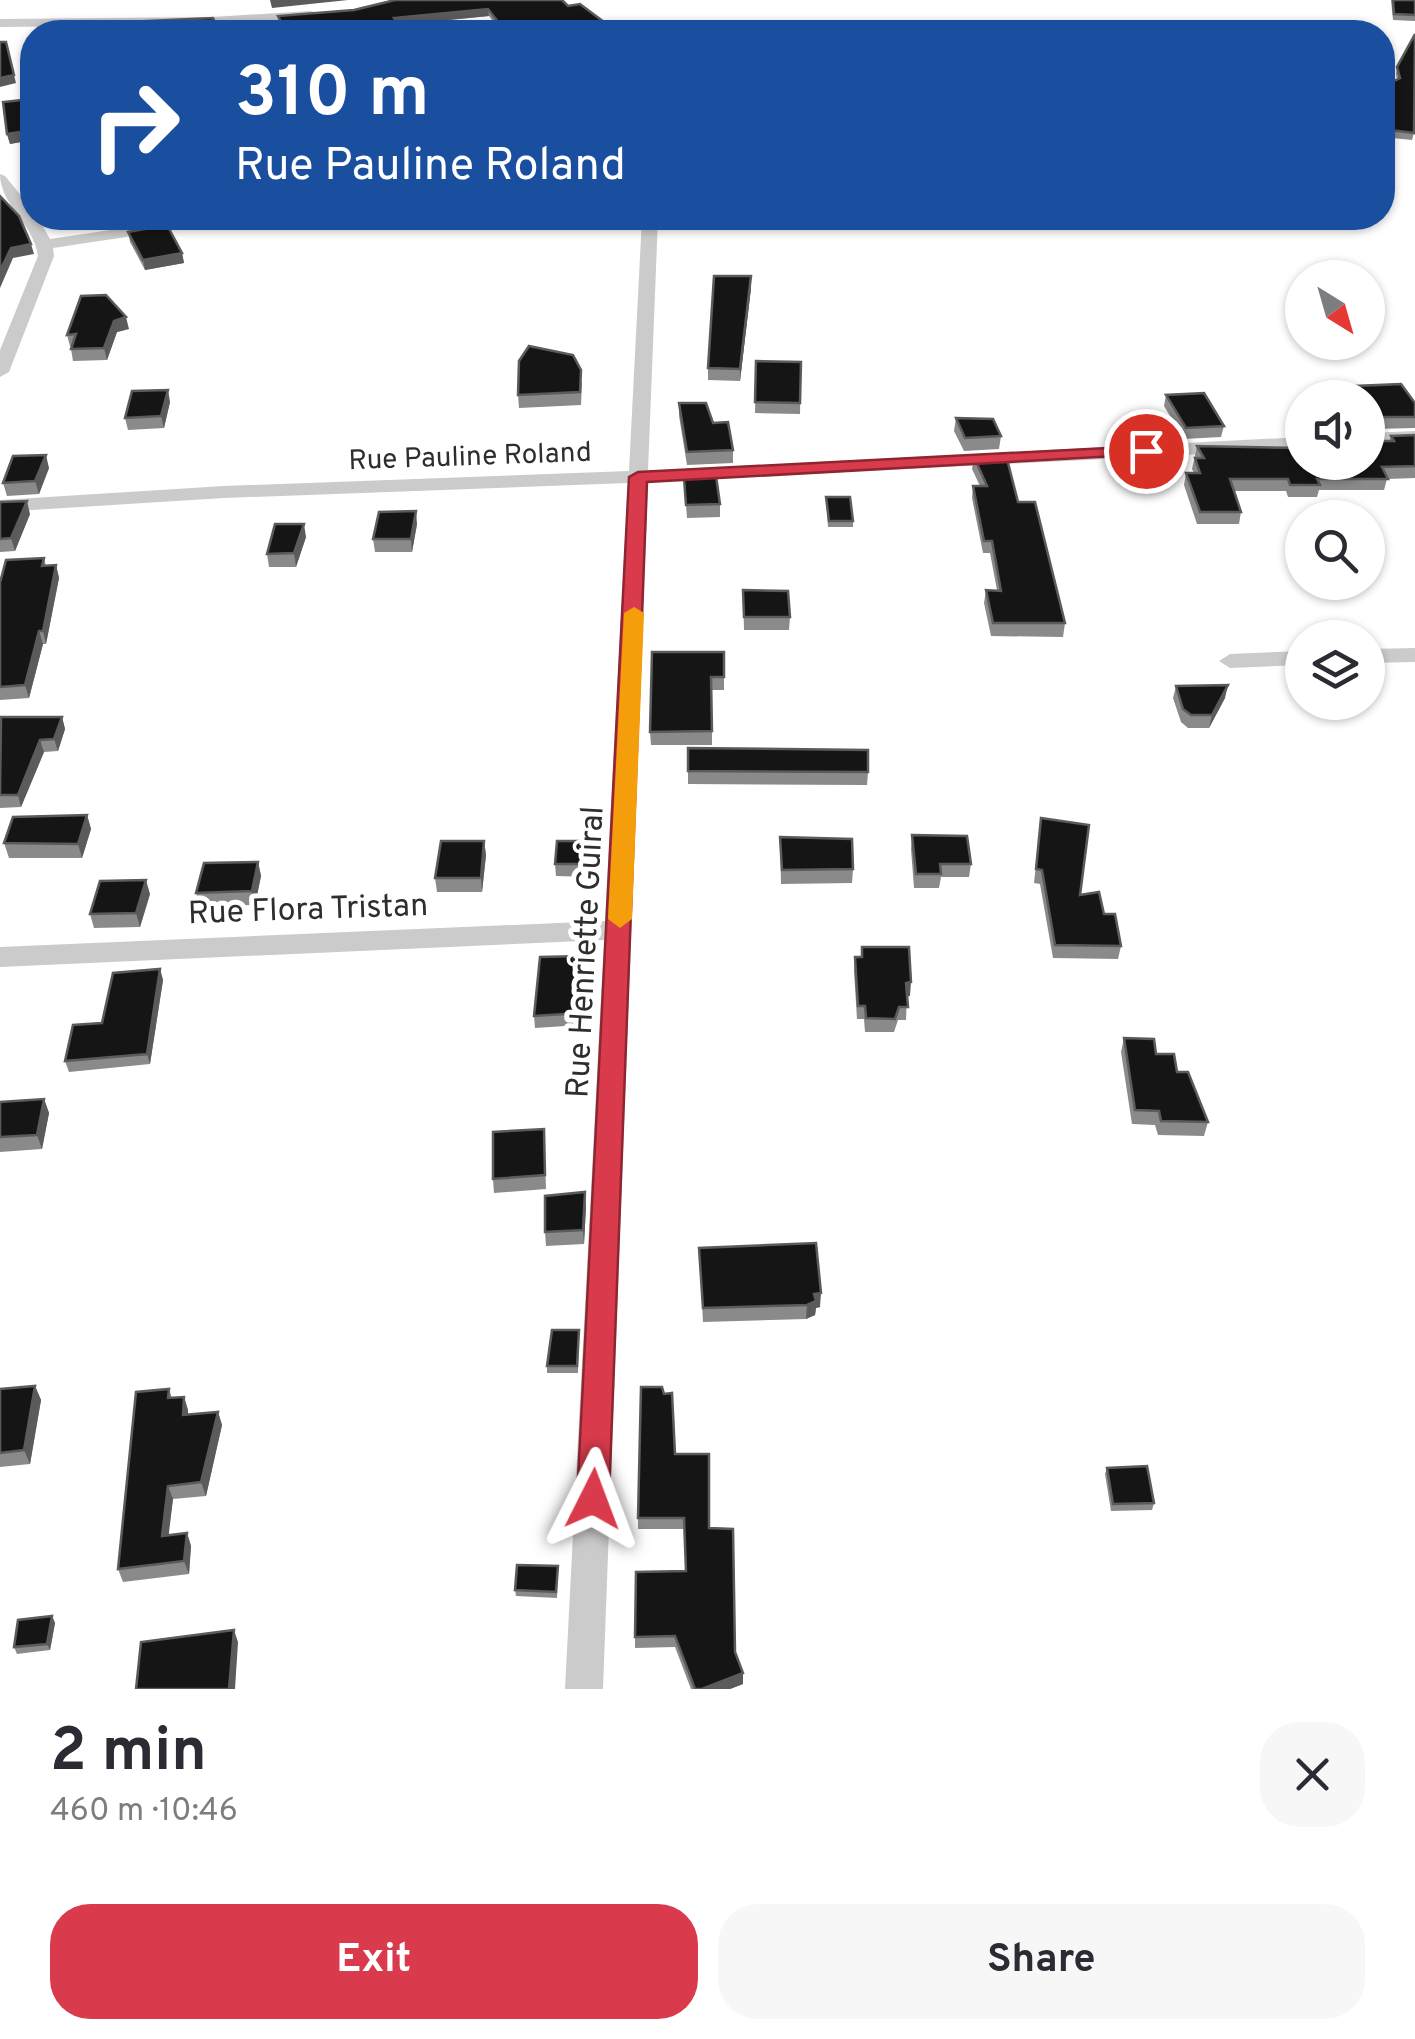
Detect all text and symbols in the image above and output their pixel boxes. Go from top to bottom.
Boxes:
text: 310 m [235,52,430,141]
icon: right [70,60,200,190]
text: Rue Pauline Roland [235,139,626,196]
north arrow [1285,260,1385,360]
map controls [1285,260,1385,720]
button: sound [1285,380,1385,480]
pin [1104,409,1189,494]
icon: arrive [1119,424,1174,479]
street label: Rue Pauline Roland [348,436,592,480]
button: search [1285,500,1385,600]
button: layers [1285,620,1385,720]
street label: Rue Henriette Guiral [559,805,615,1099]
street label: Rue Flora Tristan [187,887,429,935]
position arrow [541,1447,645,1551]
text: 2 min [50,1716,207,1792]
button: close [1260,1722,1365,1827]
text: 460 m · 10:46 [50,1792,238,1832]
button: Exit [50,1904,698,2019]
button: Share [718,1904,1365,2019]

